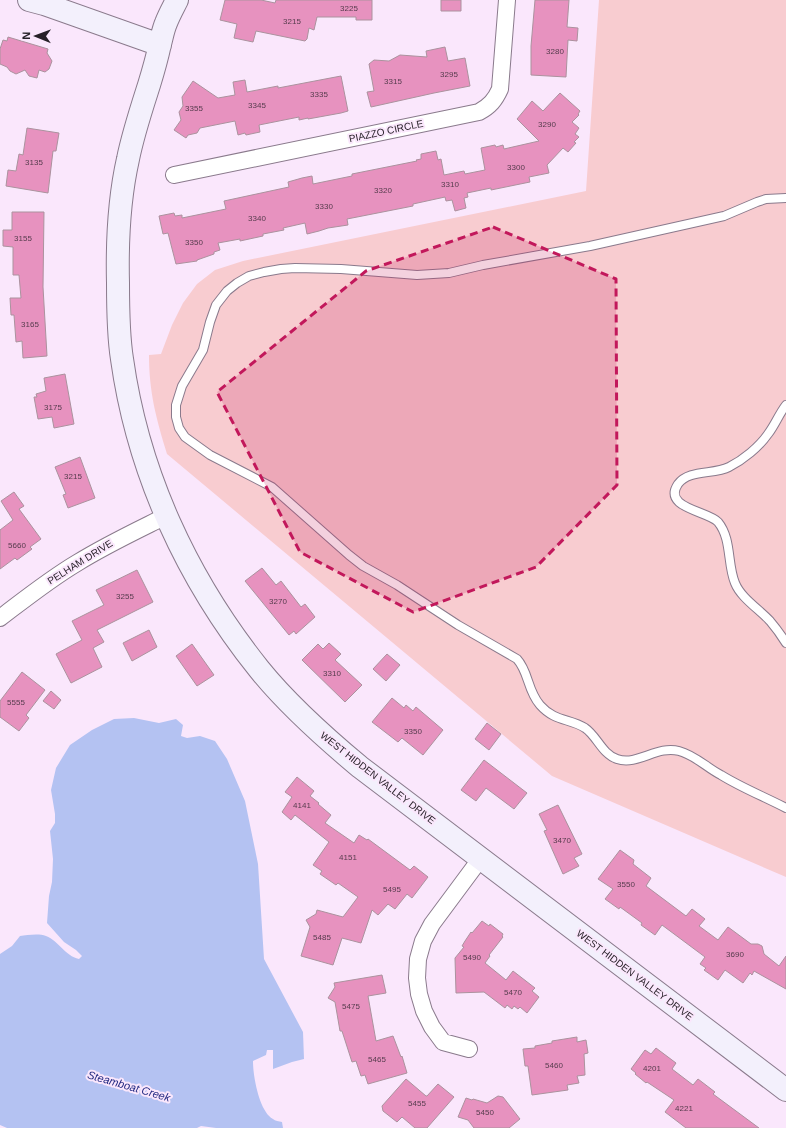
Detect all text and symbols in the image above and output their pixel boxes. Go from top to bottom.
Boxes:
house number: 3225 [340,4,358,13]
north arrow [16,16,56,56]
house number: 3215 [283,17,301,26]
text: N [20,32,32,40]
house number: 3280 [546,47,564,56]
house number: 3295 [440,70,458,79]
house number: 3315 [384,77,402,86]
house number: 3335 [310,90,328,99]
house number: 3345 [248,101,266,110]
house number: 3355 [185,104,203,113]
street label: PIAZZO CIRCLE [348,118,424,144]
house number: 3290 [538,120,556,129]
house number: 3135 [25,158,43,167]
house number: 3300 [507,163,525,172]
house number: 3310 [441,180,459,189]
house number: 3320 [374,186,392,195]
house number: 3330 [315,202,333,211]
house number: 3340 [248,214,266,223]
house number: 3155 [14,234,32,243]
house number: 3350 [185,238,203,247]
house number: 3165 [21,320,39,329]
house number: 3175 [44,403,62,412]
house number: 3215 [64,472,82,481]
street label: PELHAM DRIVE [46,537,115,586]
house number: 5660 [8,541,26,550]
house number: 3255 [116,592,134,601]
house number: 3270 [269,597,287,606]
house number: 3310 [323,669,341,678]
house number: 5555 [7,698,25,707]
house number: 3350 [404,727,422,736]
street label: WEST HIDDEN VALLEY DRIVE [318,730,438,826]
house number: 4141 [293,801,311,810]
house number: 3470 [553,836,571,845]
house number: 4151 [339,853,357,862]
house number: 3550 [617,880,635,889]
house number: 5495 [383,885,401,894]
street label: WEST HIDDEN VALLEY DRIVE [575,928,696,1023]
house number: 5485 [313,933,331,942]
house number: 3690 [726,950,744,959]
house number: 5490 [463,953,481,962]
house number: 5470 [504,988,522,997]
house number: 5475 [342,1002,360,1011]
house number: 5465 [368,1055,386,1064]
house number: 5460 [545,1061,563,1070]
house number: 4201 [643,1064,661,1073]
water label: Steamboat Creek [86,1068,172,1104]
house number: 5455 [408,1099,426,1108]
house number: 4221 [675,1104,693,1113]
house number: 5450 [476,1108,494,1117]

